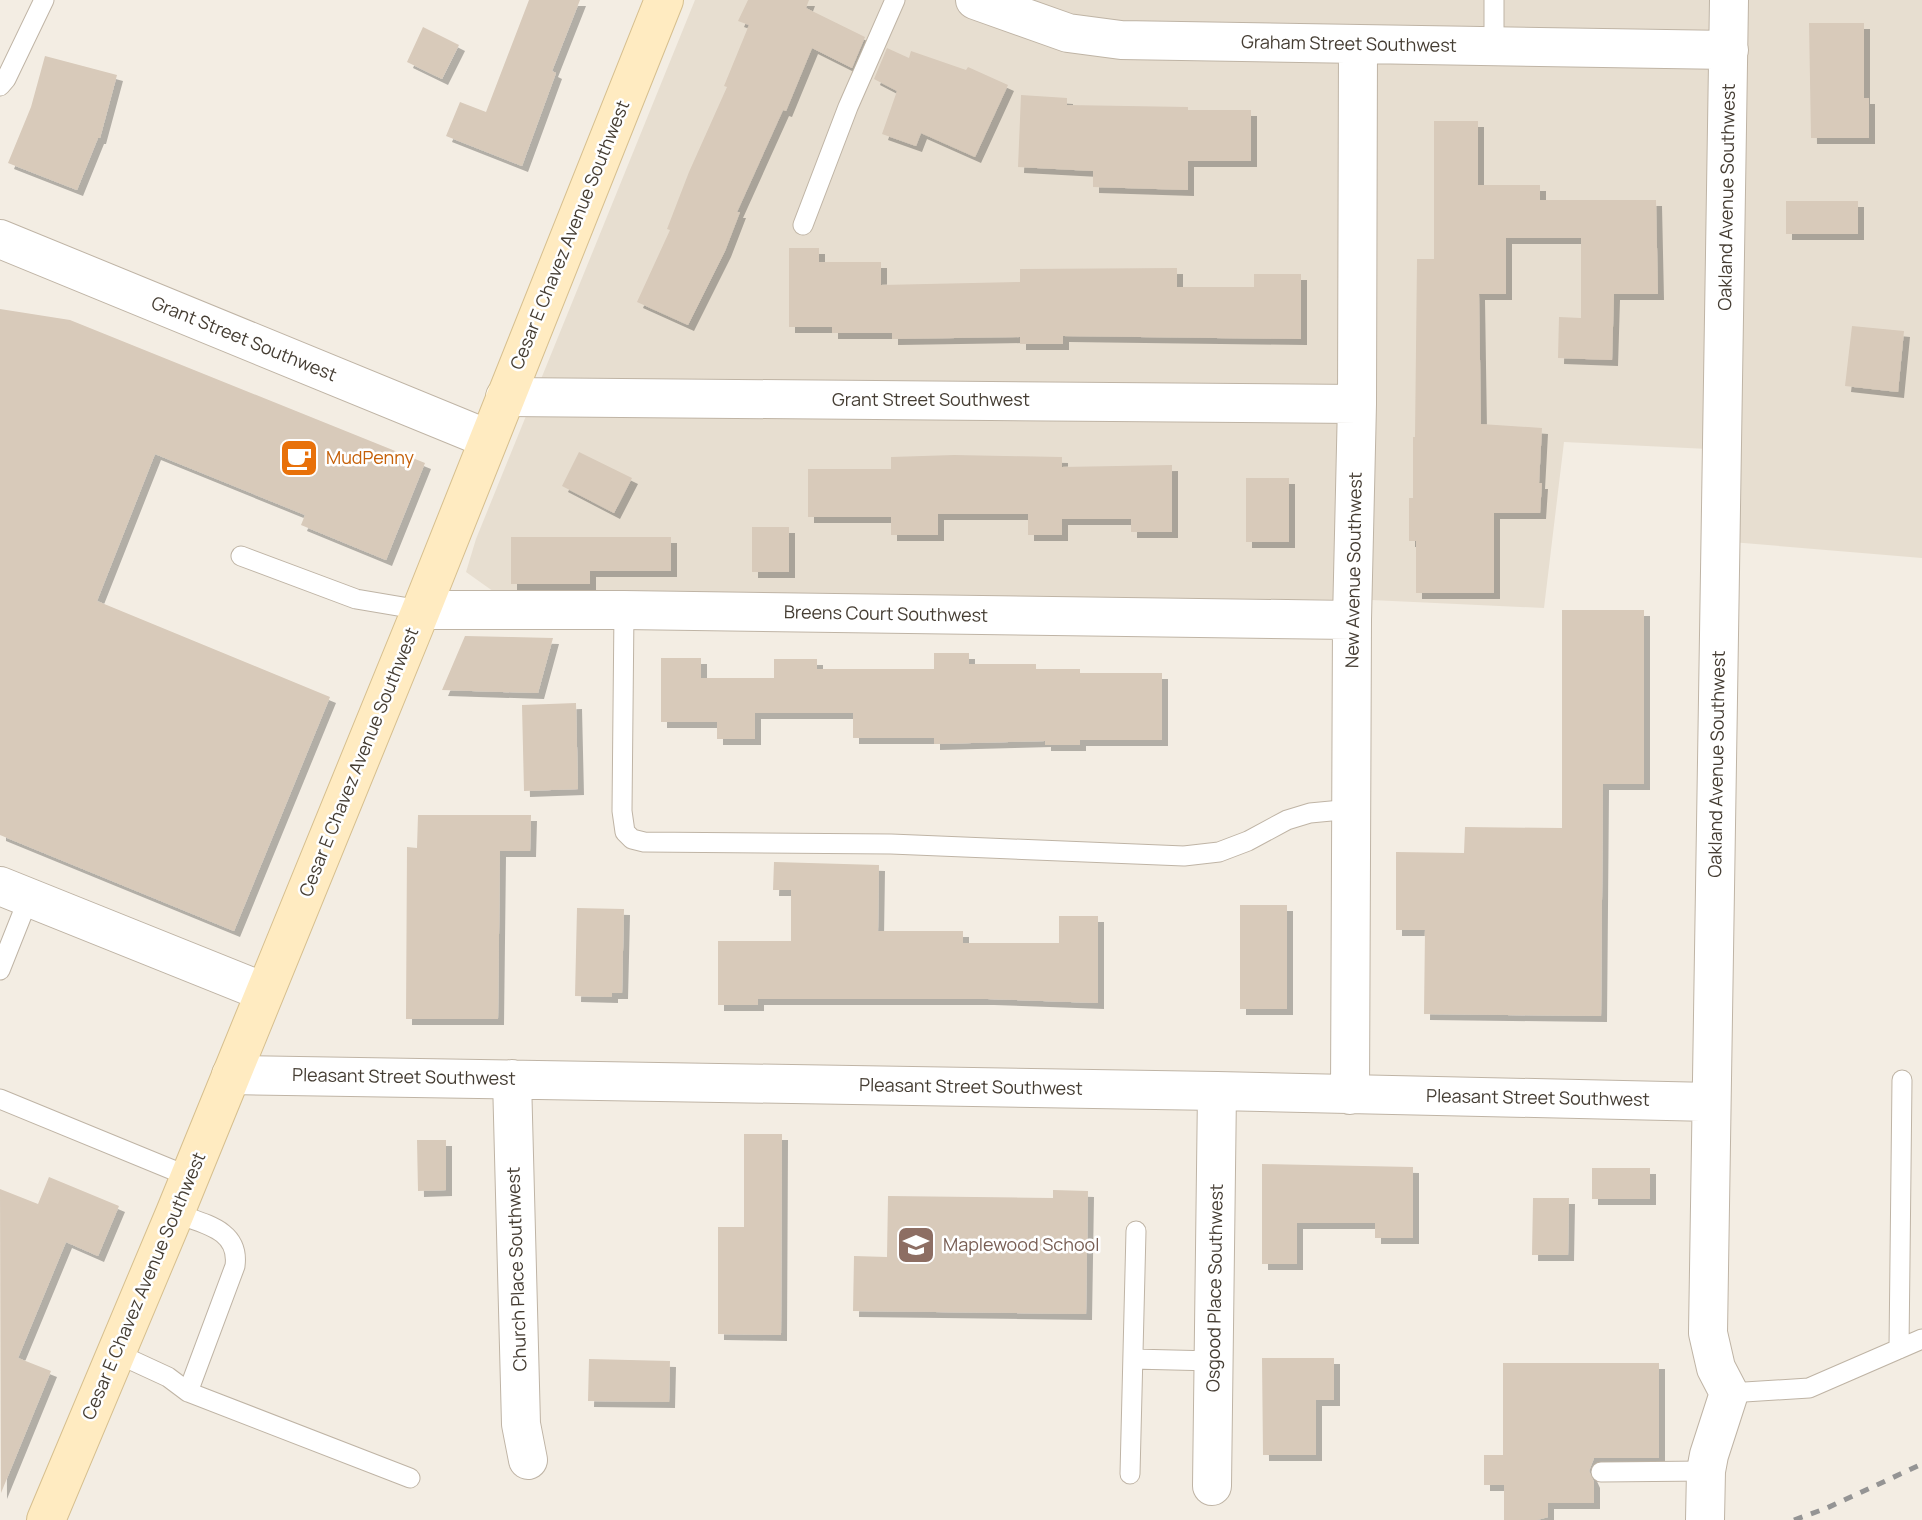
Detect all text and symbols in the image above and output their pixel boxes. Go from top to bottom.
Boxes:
street label: Graham Street Southwest [1241,29,1457,57]
street label: Oakland Avenue Southwest [1712,83,1740,311]
street label: Cesar E Chavez Avenue Southwest [504,96,634,373]
street label: Grant Street Southwest [148,290,341,386]
street label: Grant Street Southwest [832,387,1030,411]
cafe icon: MudPenny [278,437,320,479]
place label: MudPenny [326,445,415,469]
street label: New Avenue Southwest [1339,472,1367,668]
street label: Breens Court Southwest [784,599,988,627]
street label: Cesar E Chavez Avenue Southwest [293,623,423,900]
street label: Oakland Avenue Southwest [1702,650,1730,878]
street label: Pleasant Street Southwest [292,1062,516,1090]
street label: Pleasant Street Southwest [859,1072,1083,1100]
street label: Pleasant Street Southwest [1426,1083,1650,1111]
street label: Cesar E Chavez Avenue Southwest [76,1148,211,1423]
street label: Church Place Southwest [500,1166,532,1372]
street label: Osgood Place Southwest [1200,1184,1228,1392]
school or university icon: Maplewood School [895,1224,937,1266]
place label: Maplewood School [943,1232,1099,1256]

